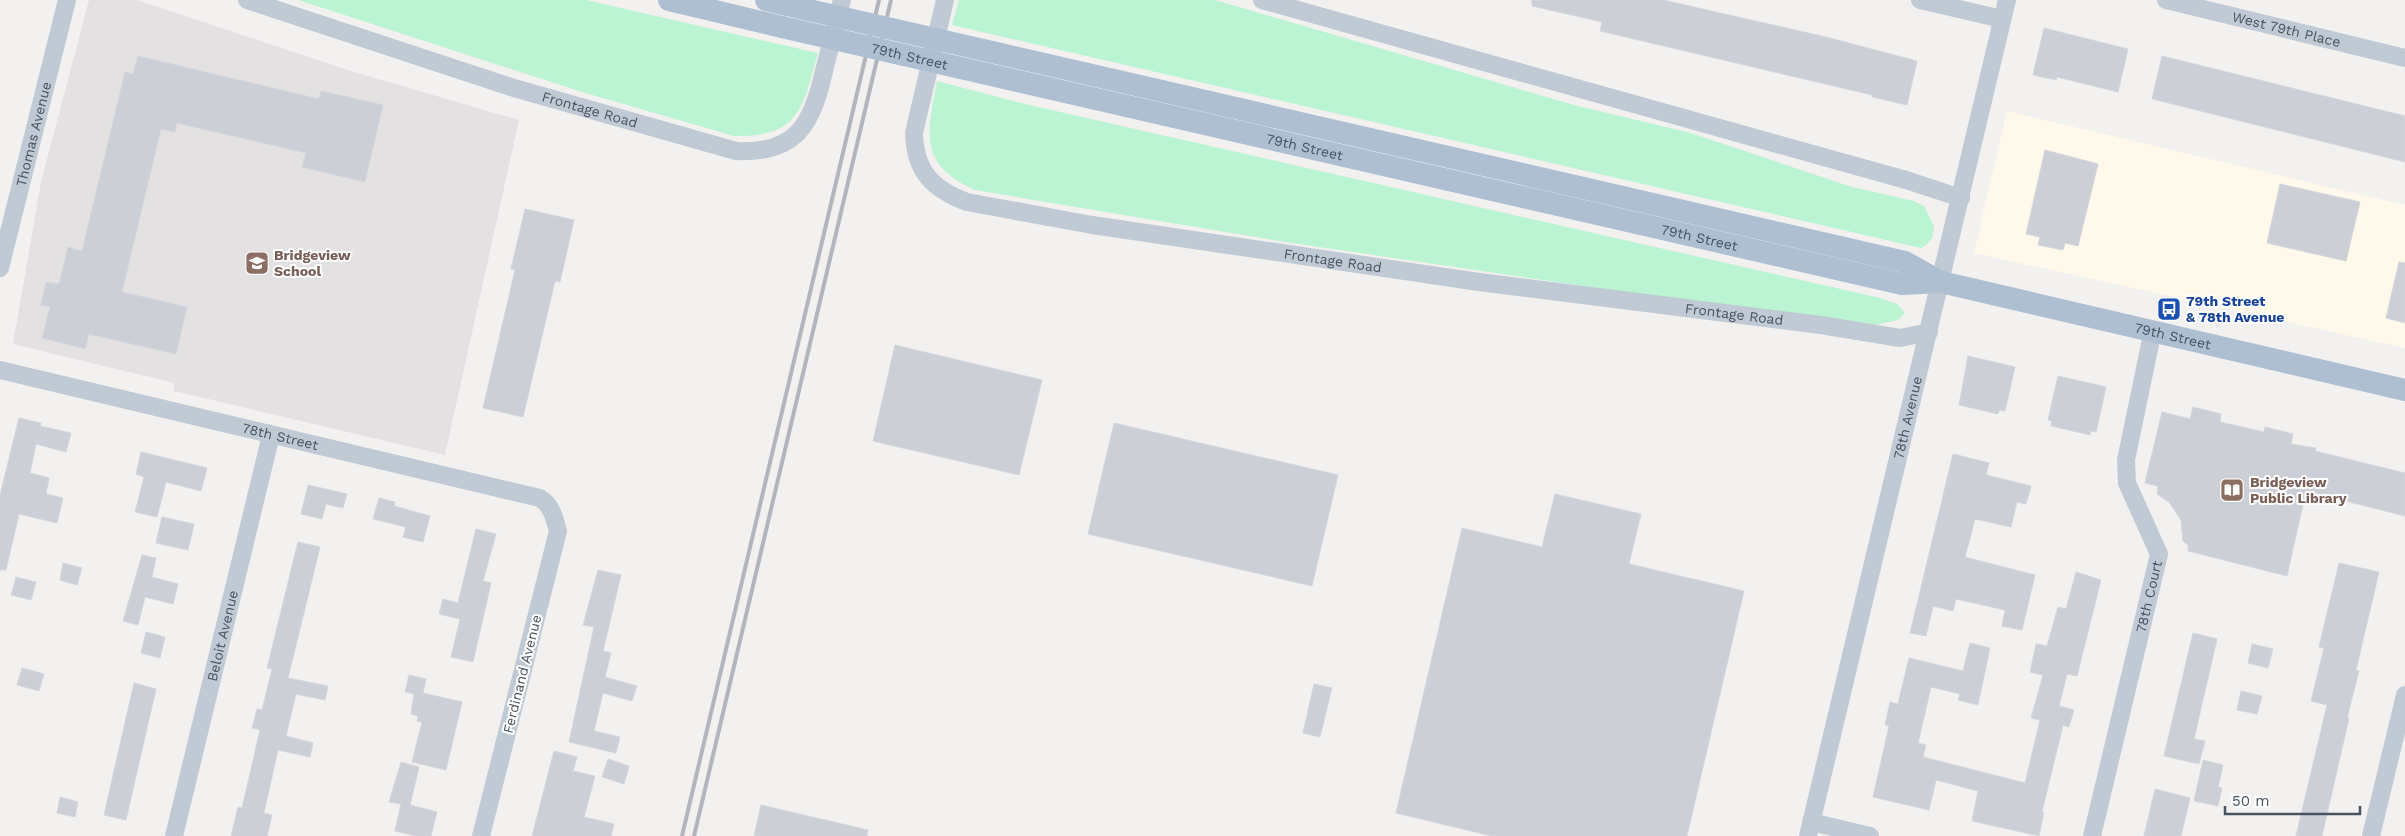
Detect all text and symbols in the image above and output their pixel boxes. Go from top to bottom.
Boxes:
street label: West 79th Place [2231,8,2342,50]
street label: 79th Street [870,40,950,73]
street label: Thomas Avenue [13,80,54,188]
street label: Frontage Road [540,88,640,131]
street label: 79th Street [1265,130,1345,163]
street label: 79th Street [1660,221,1739,254]
street label: Frontage Road [1283,245,1383,276]
place label: Bridgeview School [274,247,351,279]
school or university icon: Bridgeview School [244,250,270,276]
place label: 79th Street & 78th Avenue [2186,293,2284,325]
bus stop icon: 79th Street & 78th Avenue [2156,296,2182,322]
street label: Frontage Road [1684,300,1784,328]
street label: 79th Street [2133,319,2213,353]
street label: 78th Avenue [1890,375,1925,461]
street label: 78th Street [241,420,320,453]
place label: Bridgeview Public Library [2250,474,2347,506]
library icon: Bridgeview Public Library [2219,477,2245,503]
street label: 78th Court [2133,559,2165,634]
street label: Beloit Avenue [204,589,241,683]
street label: Ferdinand Avenue [500,613,544,735]
scale bar [2225,784,2360,816]
text: 50 m [2232,792,2269,810]

